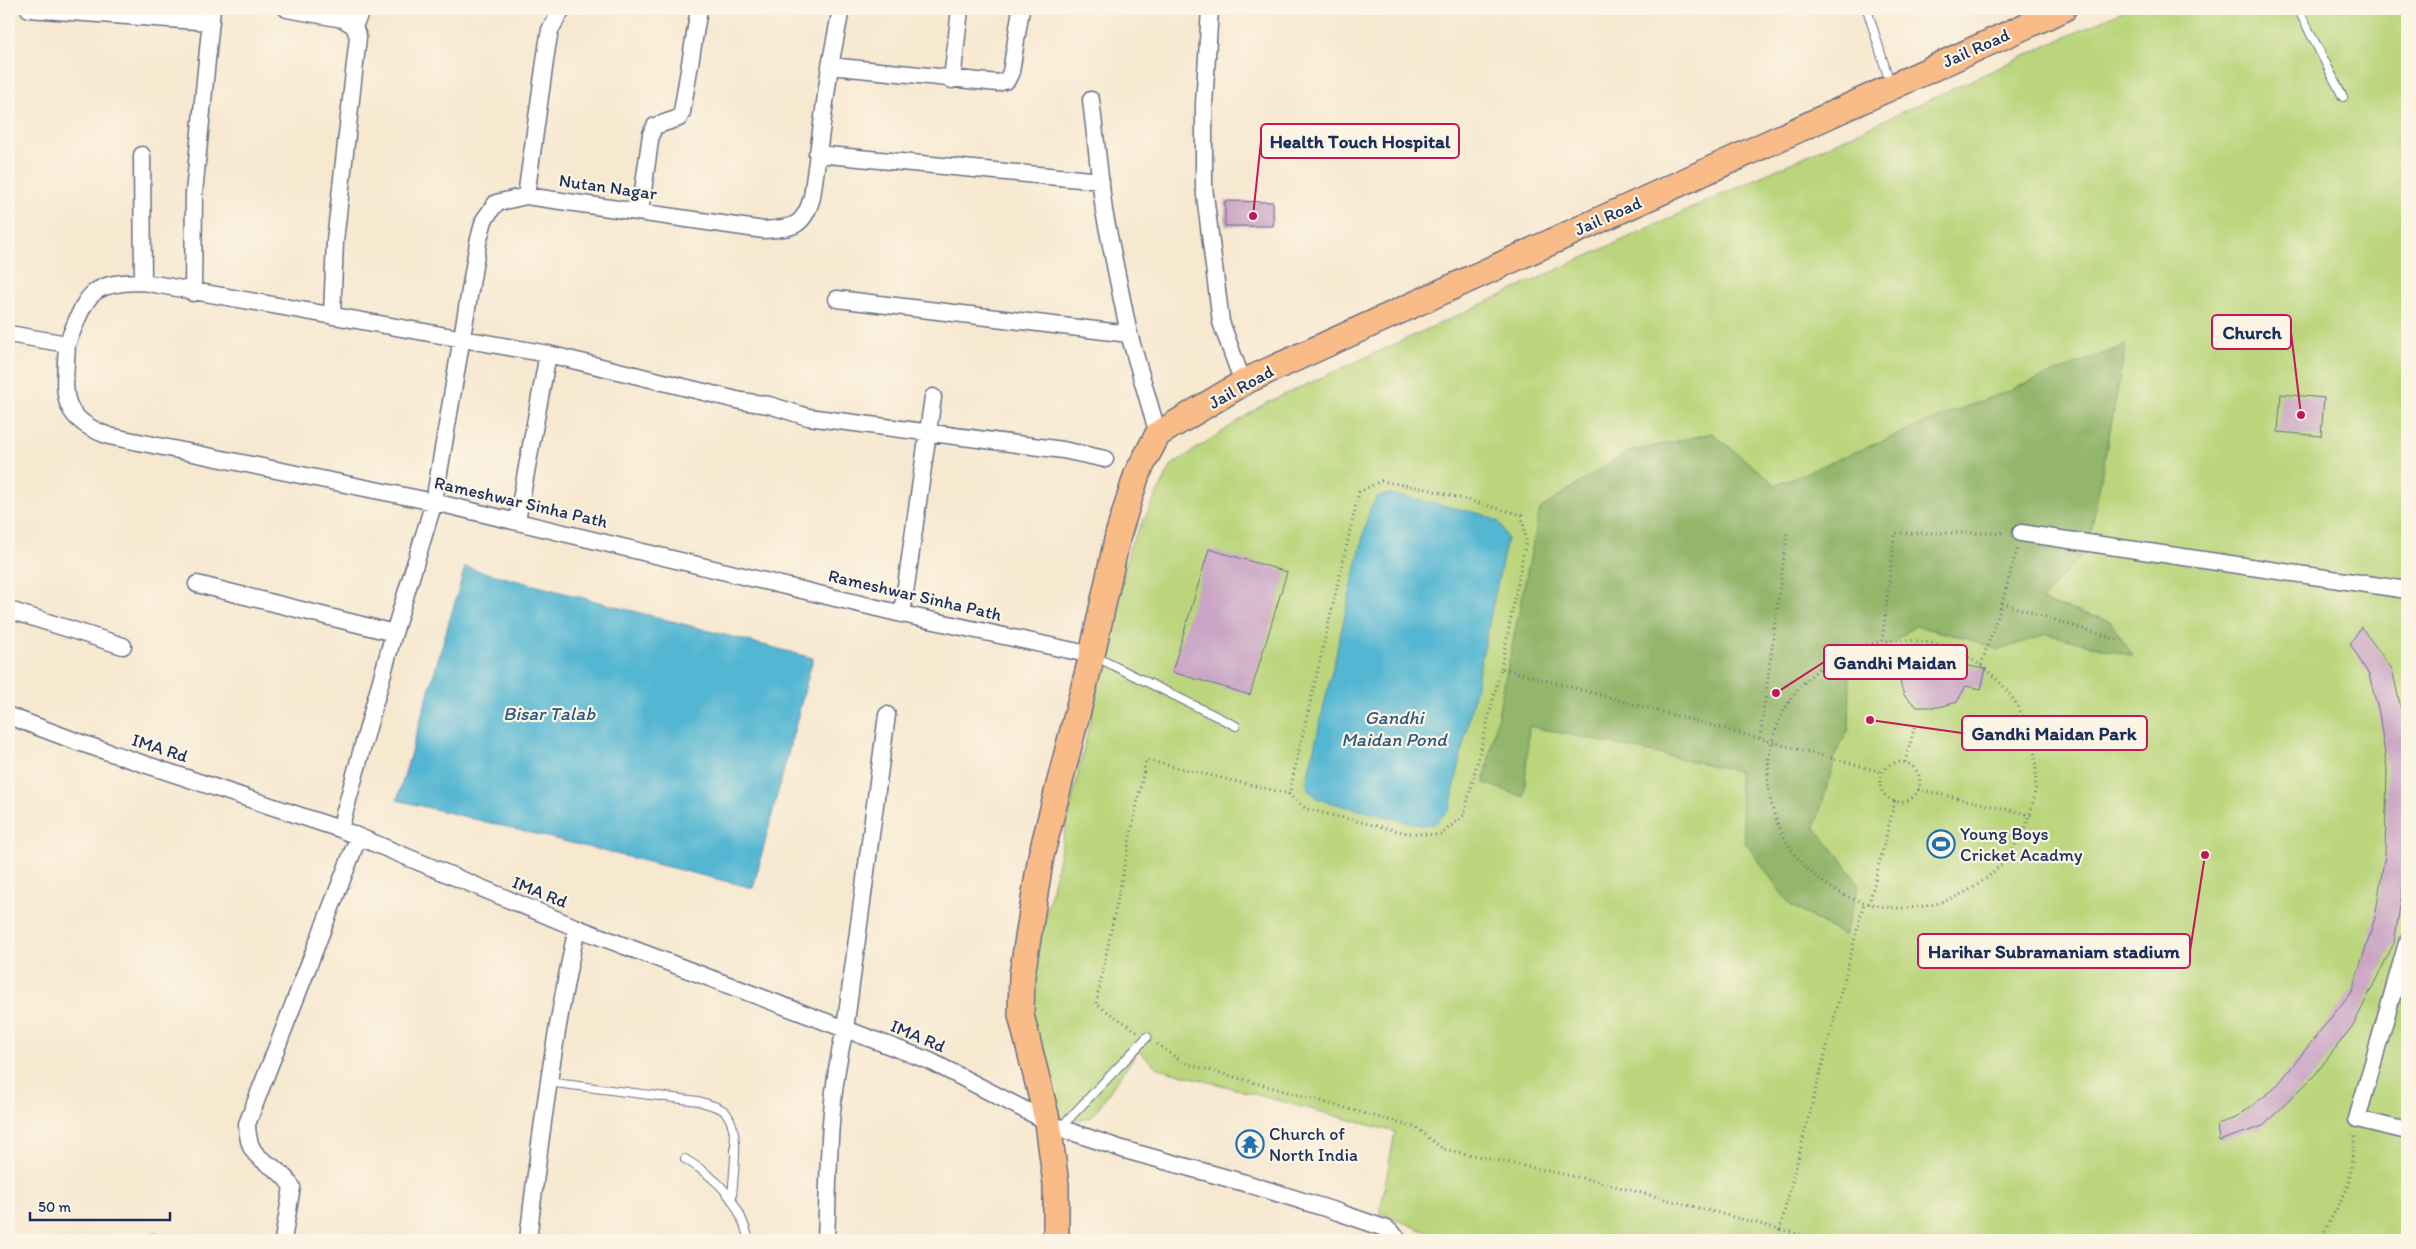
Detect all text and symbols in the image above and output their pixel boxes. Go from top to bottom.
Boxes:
street label: Jail Road [1939,23,2013,72]
callout: Health Touch Hospital [1261,124,1459,158]
text: Health Touch Hospital [1270,130,1451,153]
street label: Nutan Nagar [558,169,659,205]
street label: Jail Road [1571,191,1645,240]
callout: Church [2212,315,2291,349]
text: Church [2222,321,2282,344]
street label: Jail Road [1205,360,1278,414]
street label: Rameshwar Sinha Path [432,471,610,533]
street label: Rameshwar Sinha Path [826,564,1004,626]
callout: Gandhi Maidan [1824,645,1967,679]
text: Gandhi Maidan [1834,651,1957,674]
water label: Bisar Talab [503,702,596,725]
water label: Gandhi Maidan Pond [1341,706,1448,751]
callout: Gandhi Maidan Park [1962,716,2147,750]
text: Gandhi Maidan Park [1971,722,2137,745]
street label: IMA Rd [129,729,191,767]
place label: Young Boys Cricket Acadmy [1960,823,2083,866]
sports icon: Young Boys Cricket Acadmy [1926,829,1956,859]
street label: IMA Rd [509,871,571,913]
callout: Harihar Subramaniam stadium [1918,934,2190,968]
text: Harihar Subramaniam stadium [1928,940,2180,963]
street label: IMA Rd [887,1015,949,1057]
place label: Church of North India [1269,1123,1358,1166]
temple icon: Church of North India [1235,1129,1265,1159]
scale bar [30,1189,170,1221]
text: 50 m [38,1198,71,1216]

